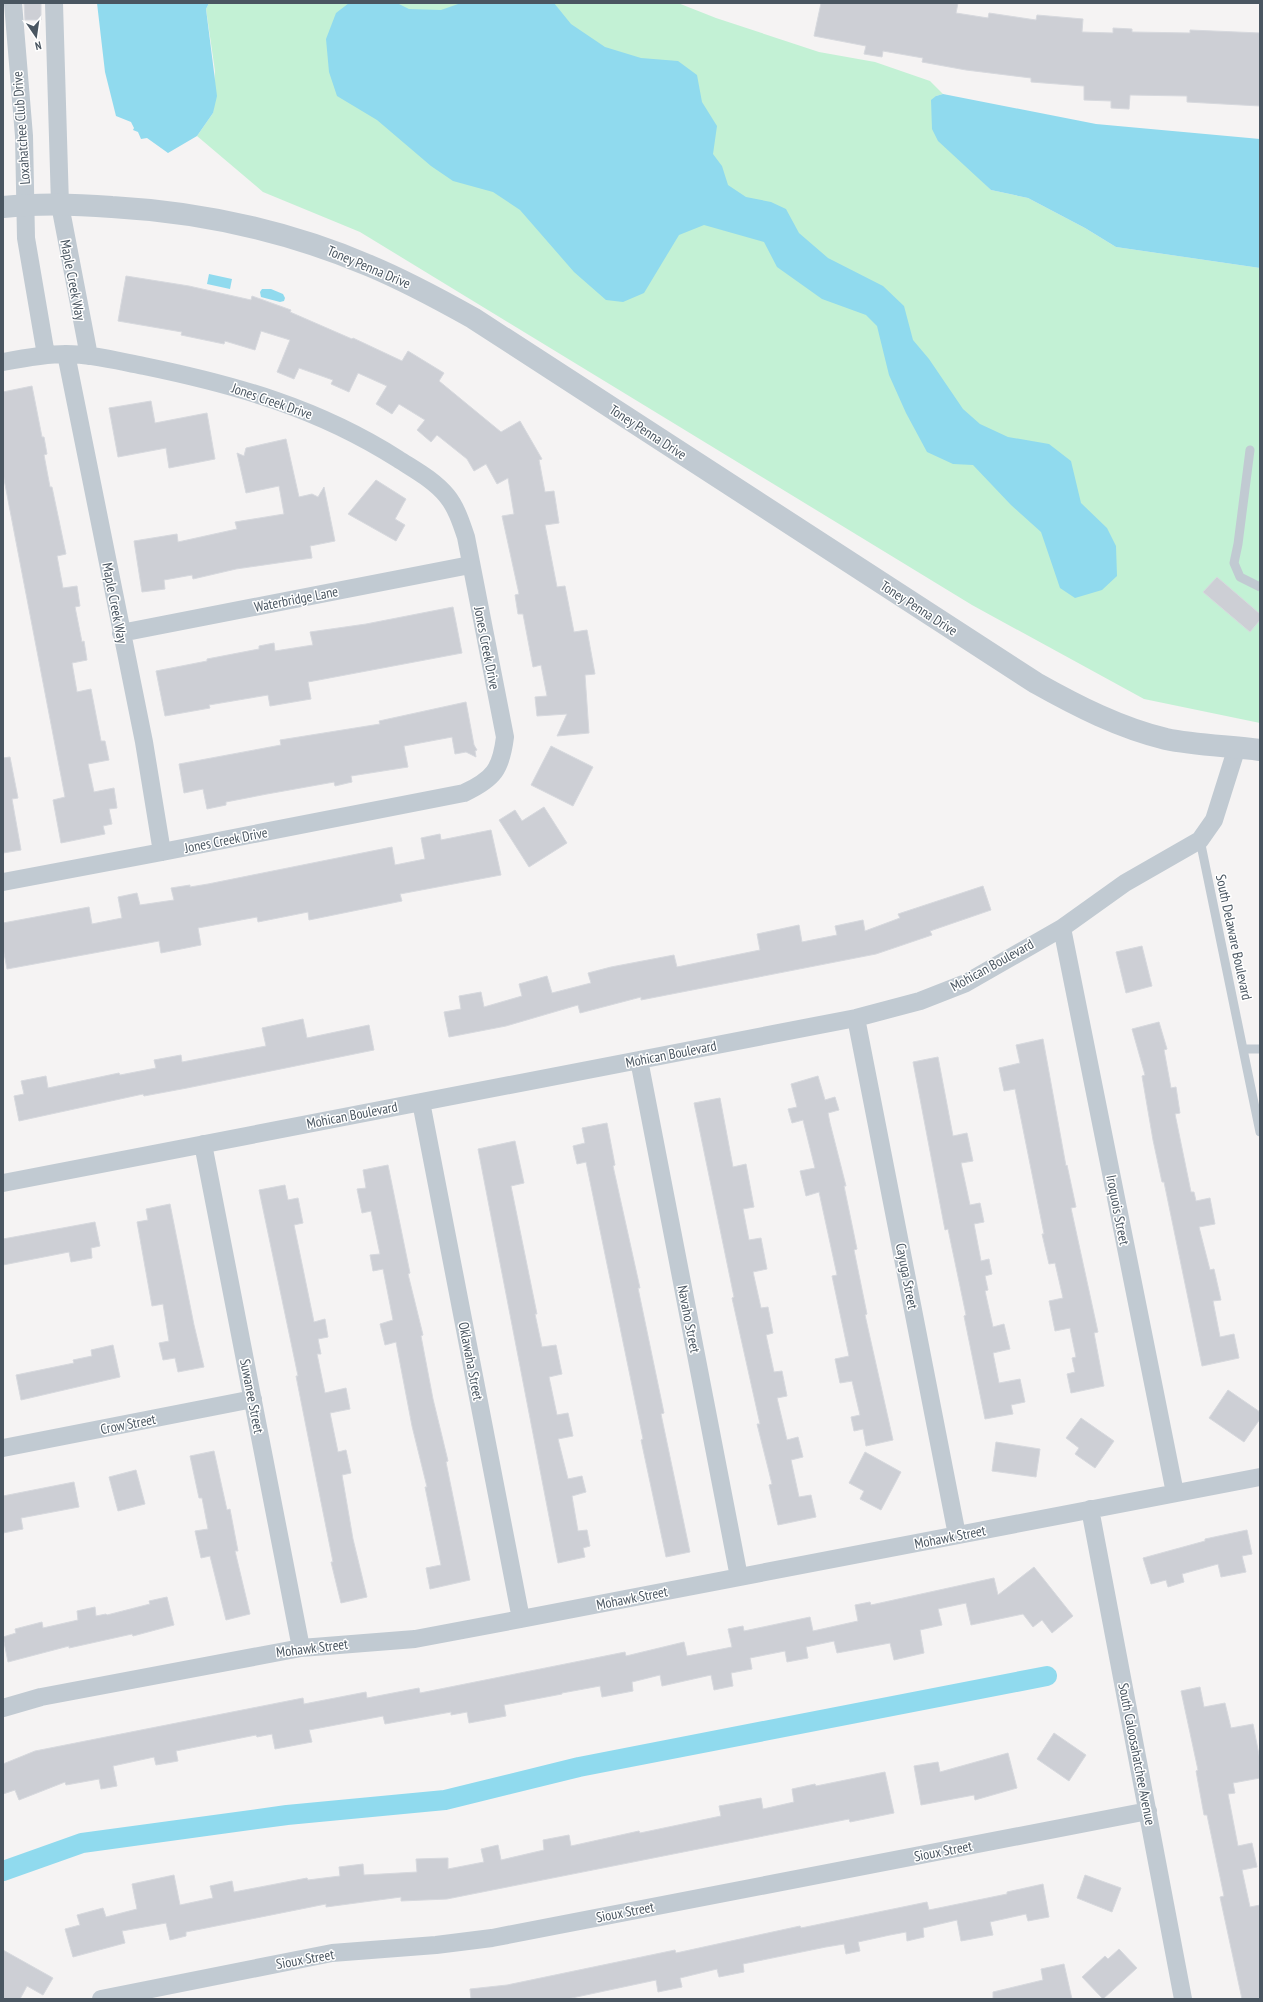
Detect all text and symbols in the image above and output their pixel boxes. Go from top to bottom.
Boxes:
north arrow [16,16,56,56]
text: N [34,38,43,53]
street label: Loxahatchee Club Drive [8,70,34,185]
street label: Maple Creek Way [56,238,90,323]
street label: Toney Penna Drive [325,241,413,293]
street label: Jones Creek Drive [228,378,315,423]
street label: Toney Penna Drive [606,400,690,464]
street label: Maple Creek Way [98,561,132,646]
street label: Toney Penna Drive [877,576,961,640]
street label: Waterbridge Lane [253,582,340,616]
street label: Jones Creek Drive [470,604,504,691]
street label: Jones Creek Drive [182,823,269,857]
street label: South Delaware Boulevard [1212,873,1256,1001]
street label: Mohican Boulevard [947,935,1037,995]
street label: Mohican Boulevard [624,1036,718,1072]
street label: Mohican Boulevard [305,1097,399,1133]
street label: Iroquois Street [1102,1173,1134,1247]
street label: Cayuga Street [892,1242,922,1311]
street label: Navaho Street [674,1284,704,1354]
street label: Oklawaha Street [455,1320,487,1402]
street label: Suwanee Street [236,1357,268,1435]
street label: Crow Street [99,1410,157,1438]
street label: Mohawk Street [913,1521,987,1553]
street label: Mohawk Street [595,1582,669,1614]
street label: Mohawk Street [275,1635,349,1661]
street label: South Caloosahatchee Avenue [1114,1681,1160,1827]
street label: Sioux Street [913,1837,974,1865]
street label: Sioux Street [595,1898,656,1926]
street label: Sioux Street [275,1945,336,1973]

